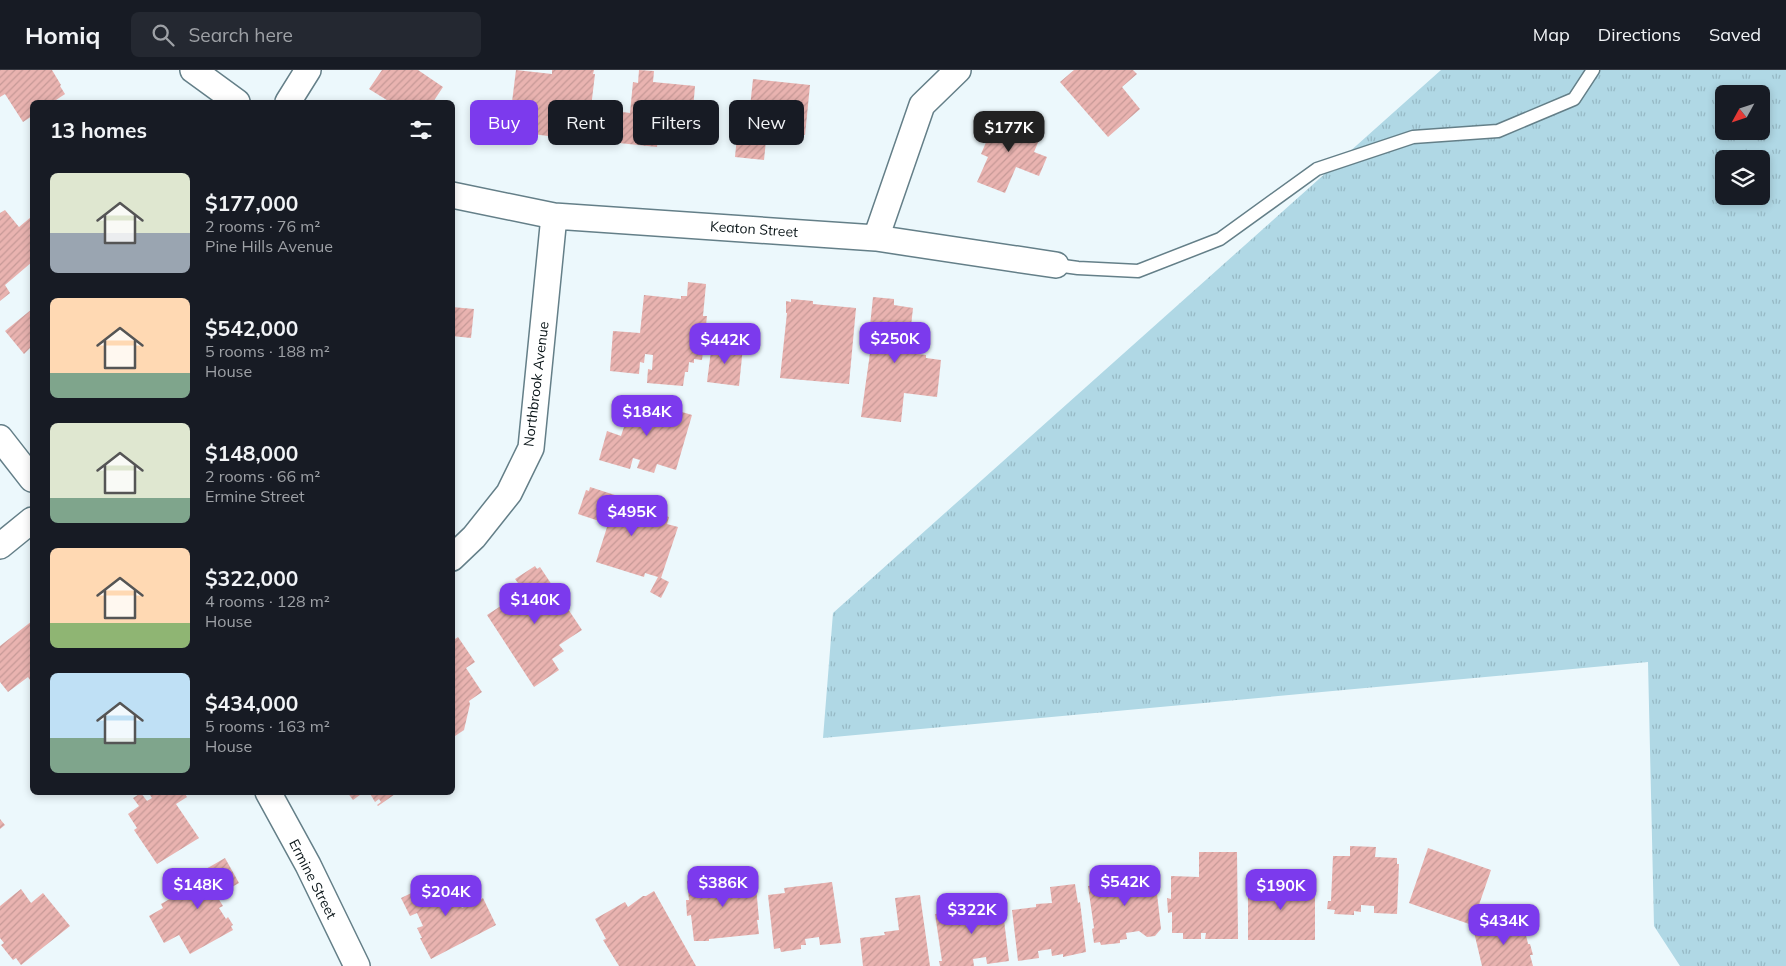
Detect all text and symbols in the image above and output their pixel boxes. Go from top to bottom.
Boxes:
search box [131,12,481,57]
text: Homiq [25,20,101,50]
icon: search [149,21,177,49]
text: Search here [189,23,293,47]
text: Map [1533,23,1570,46]
text: Directions [1598,23,1681,46]
text: Saved [1709,23,1761,46]
north arrow [1715,85,1770,140]
map controls [1715,85,1770,205]
chip: Buy [470,100,538,145]
chip: Rent [548,100,623,145]
chip: Filters [633,100,719,145]
chip: New [729,100,804,145]
pin: $177K [974,111,1044,153]
icon: filters [407,116,435,144]
text: 13 homes [50,117,147,143]
text: $177K [984,117,1034,137]
button: layers [1715,150,1770,205]
text: $177,000 [205,190,298,216]
icon: home [90,193,150,253]
text: 2 rooms · 76 m² [205,216,320,236]
street label: Keaton Street [709,217,799,241]
text: Pine Hills Avenue [205,236,333,256]
text: $542,000 [205,315,298,341]
icon: home [90,318,150,378]
street label: Northbrook Avenue [519,320,553,448]
pin: $442K [690,322,760,365]
pin: $250K [860,322,930,364]
text: $250K [870,328,920,348]
text: $442K [700,329,750,349]
text: 5 rooms · 188 m² [205,341,330,361]
text: House [205,361,252,381]
pin: $184K [612,394,682,437]
text: $184K [622,401,672,421]
text: $148,000 [205,440,298,466]
icon: home [90,443,150,503]
text: 2 rooms · 66 m² [205,466,320,486]
text: Ermine Street [205,486,305,506]
pin: $495K [597,494,667,537]
text: $495K [607,501,657,521]
text: $322,000 [205,565,298,591]
icon: home [90,568,150,628]
pin: $140K [500,582,570,625]
text: $140K [510,589,560,609]
text: 4 rooms · 128 m² [205,591,330,611]
text: House [205,611,252,631]
text: $434,000 [205,690,298,716]
icon: home [90,693,150,753]
text: 5 rooms · 163 m² [205,716,330,736]
text: House [205,736,252,756]
street label: Ermine Street [285,836,341,922]
pin: $542K [1090,864,1160,907]
pin: $386K [688,866,758,908]
pin: $148K [163,868,233,910]
pin: $190K [1246,868,1316,911]
text: $542K [1100,871,1150,891]
text: $386K [698,872,748,892]
text: $148K [173,874,223,894]
pin: $204K [411,874,481,917]
text: $190K [1256,875,1306,895]
text: $204K [421,881,471,901]
pin: $322K [937,892,1007,935]
text: $322K [947,899,997,919]
pin: $434K [1469,904,1539,946]
text: $434K [1479,910,1529,930]

